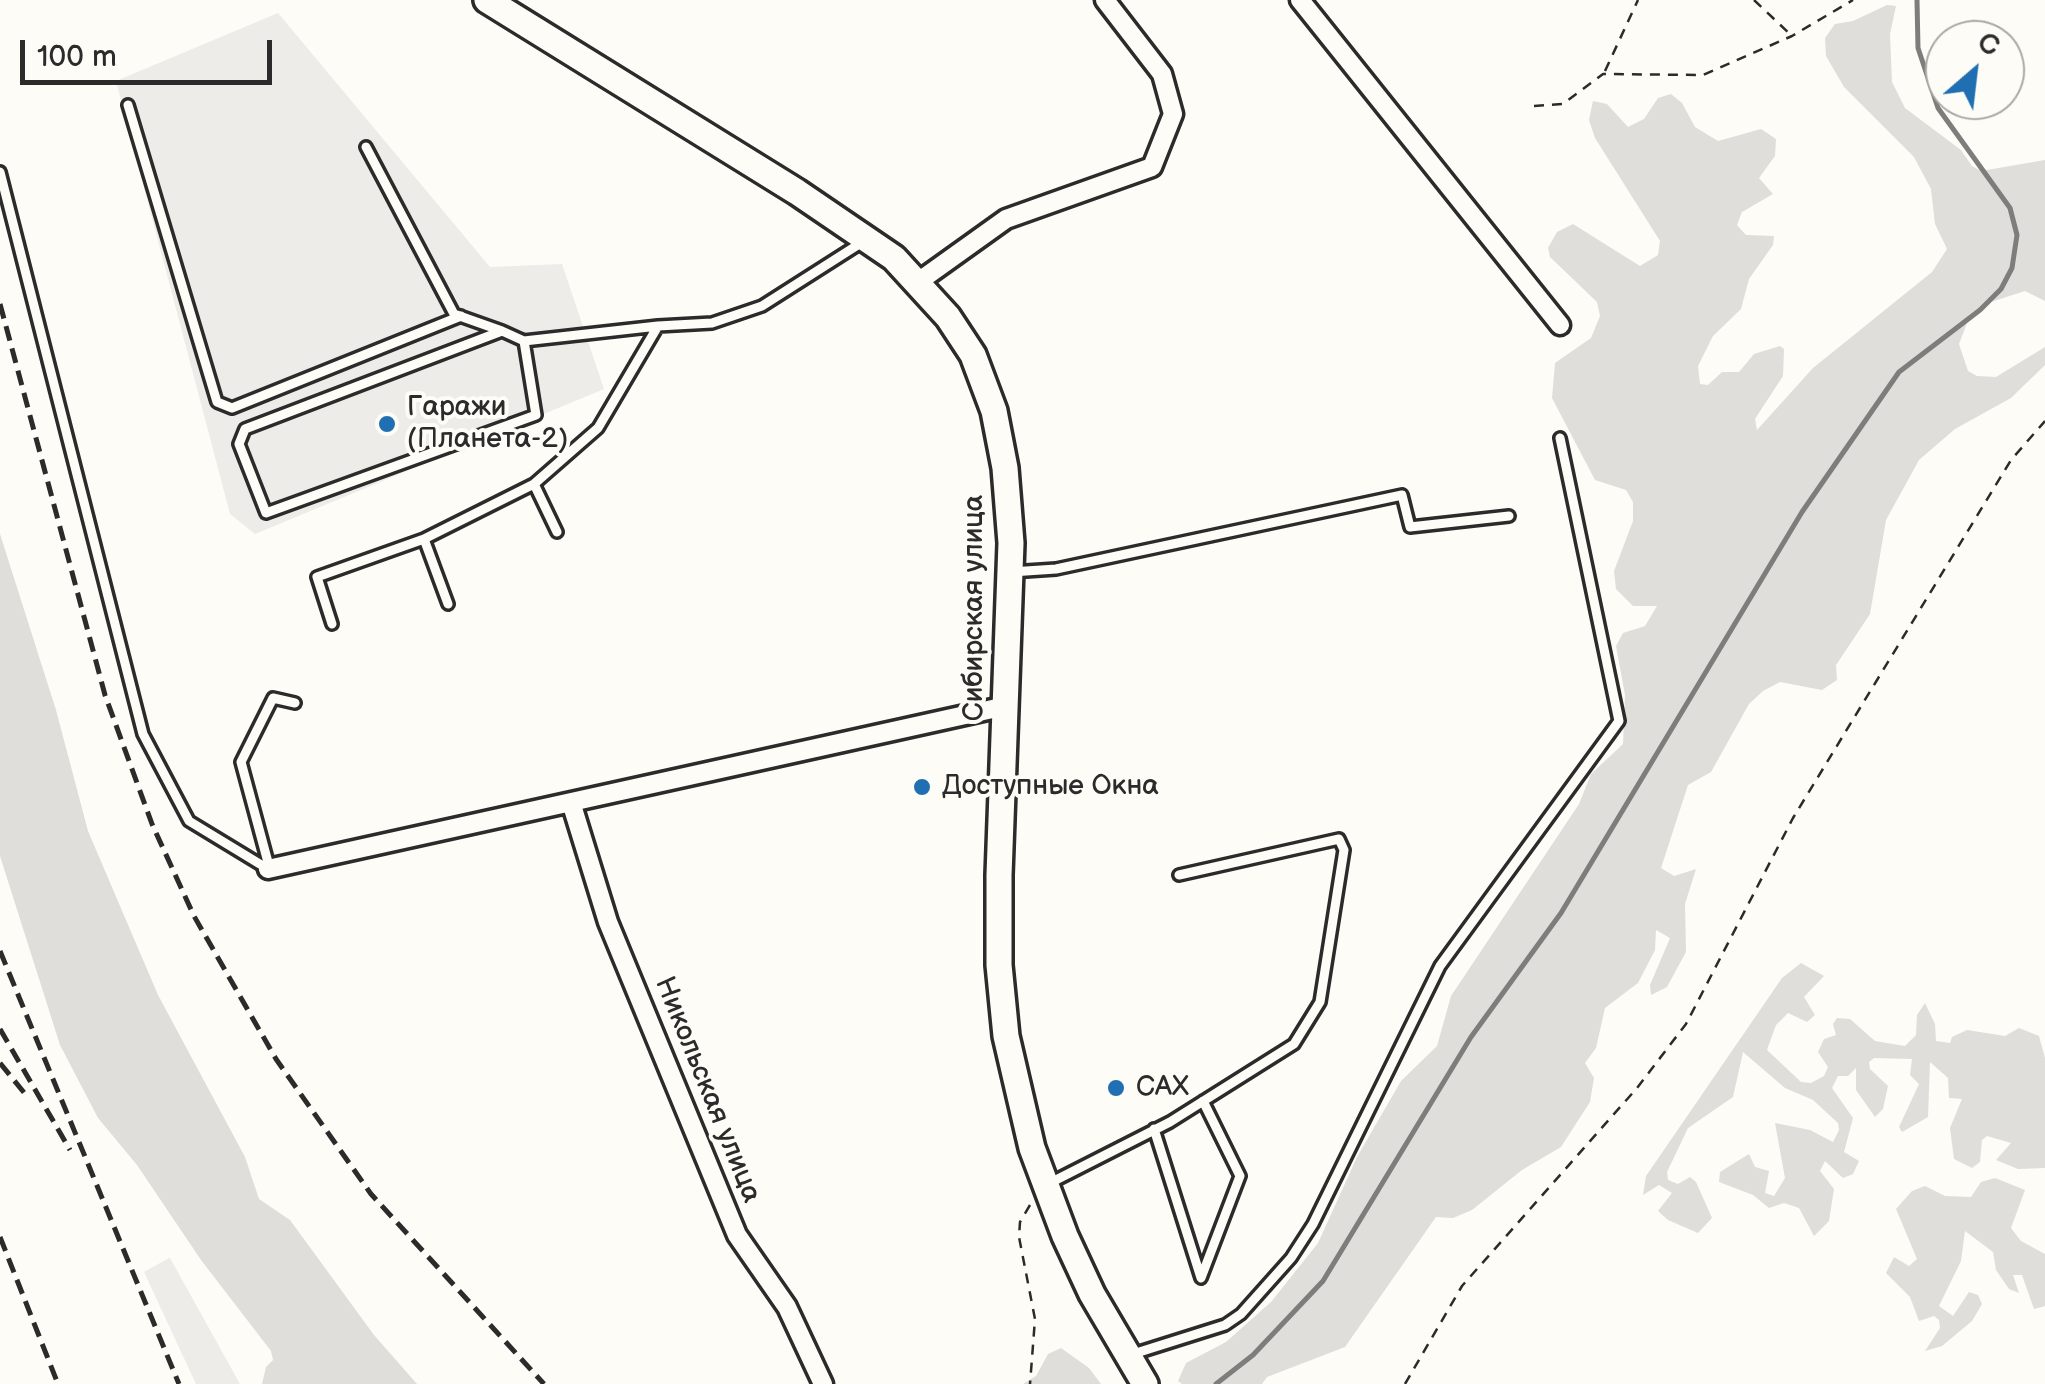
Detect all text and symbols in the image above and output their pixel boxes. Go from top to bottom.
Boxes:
scale bar [25,20,278,82]
north arrow [1925,20,2025,120]
text: С [1972,26,2005,64]
text: 100 m [37,39,117,75]
place label: Гаражи (Планета-2) [407,391,568,457]
marker: Гаражи (Планета-2) [376,413,398,435]
street label: Сибирская улица [958,495,992,721]
place label: Доступные Окна [942,770,1159,804]
marker: Доступные Окна [911,776,933,798]
street label: Никольская улица [646,972,768,1208]
place label: САХ [1136,1071,1189,1105]
marker: САХ [1105,1077,1127,1099]

